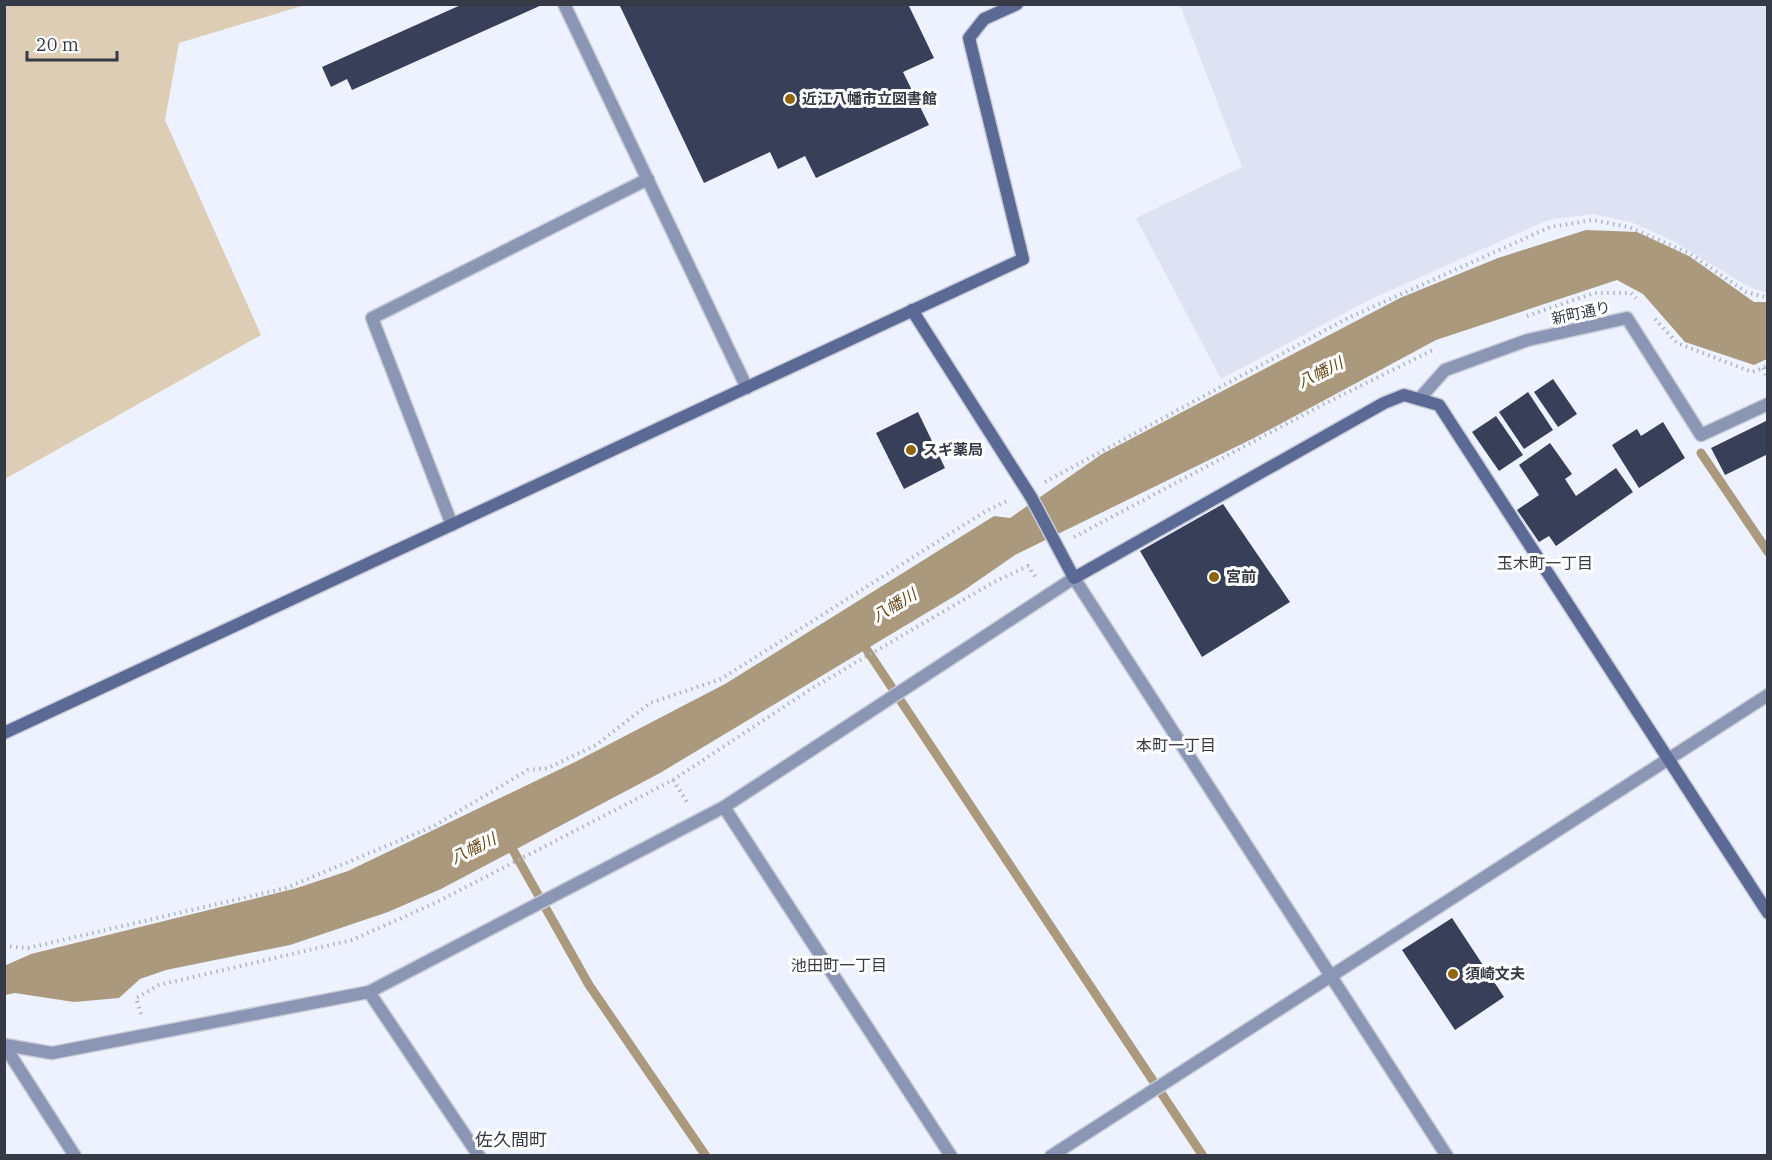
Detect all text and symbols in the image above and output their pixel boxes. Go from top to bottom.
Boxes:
scale bar [27,24,117,62]
text: 20 m [36,33,79,56]
place label: 近江八幡市立図書館 [802,89,937,108]
marker: 近江八幡市立図書館 [783,92,797,106]
street label: 新町通り [1550,297,1612,328]
water label: 八幡川 [1294,352,1348,392]
place label: スギ薬局 [923,440,983,459]
marker: スギ薬局 [904,443,918,457]
district label: 玉木町一丁目 [1497,553,1593,573]
place label: 宮前 [1226,567,1256,586]
marker: 宮前 [1207,570,1221,584]
water label: 八幡川 [868,583,921,626]
district label: 本町一丁目 [1136,735,1216,755]
water label: 八幡川 [447,828,501,868]
district label: 池田町一丁目 [791,955,887,975]
place label: 須崎文夫 [1465,964,1525,983]
marker: 須崎文夫 [1446,967,1460,981]
district label: 佐久間町 [475,1128,547,1151]

